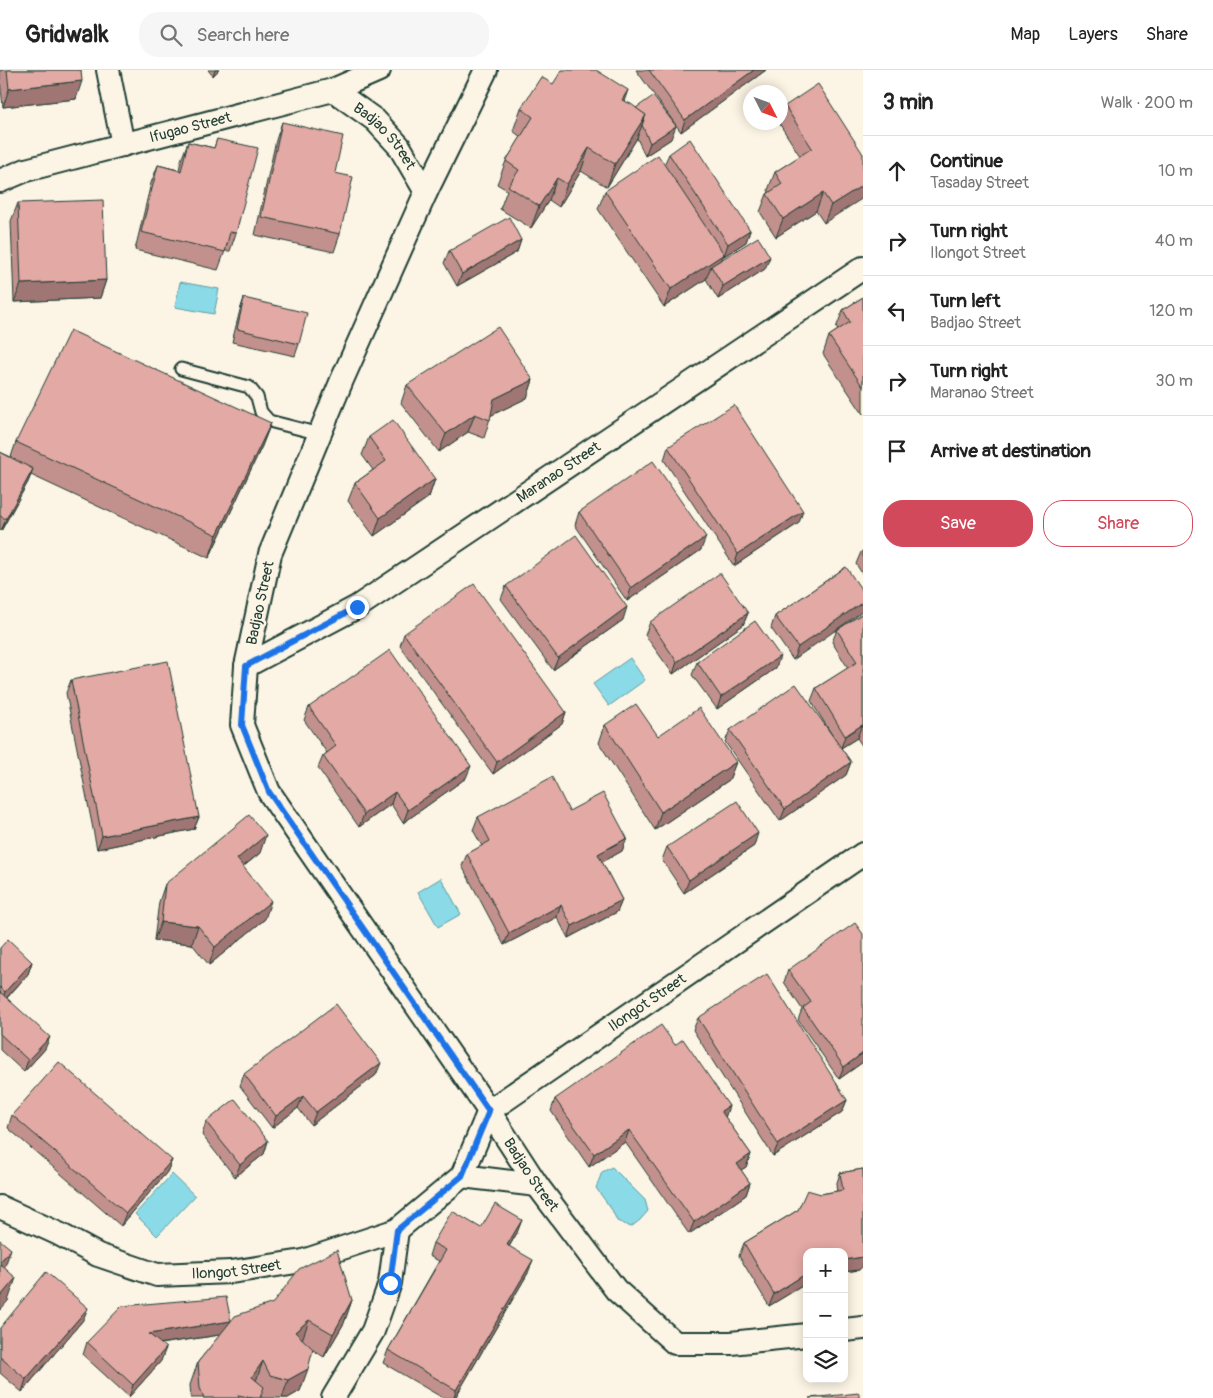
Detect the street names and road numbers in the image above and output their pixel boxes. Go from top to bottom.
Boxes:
street label: Badjao Street [349,99,420,174]
street label: Ifugao Street [147,108,234,147]
street label: Maranao Street [513,437,605,508]
street label: Badjao Street [242,559,279,647]
street label: Ilongot Street [605,969,691,1036]
street label: Badjao Street [499,1134,563,1216]
street label: Ilongot Street [191,1255,283,1284]

